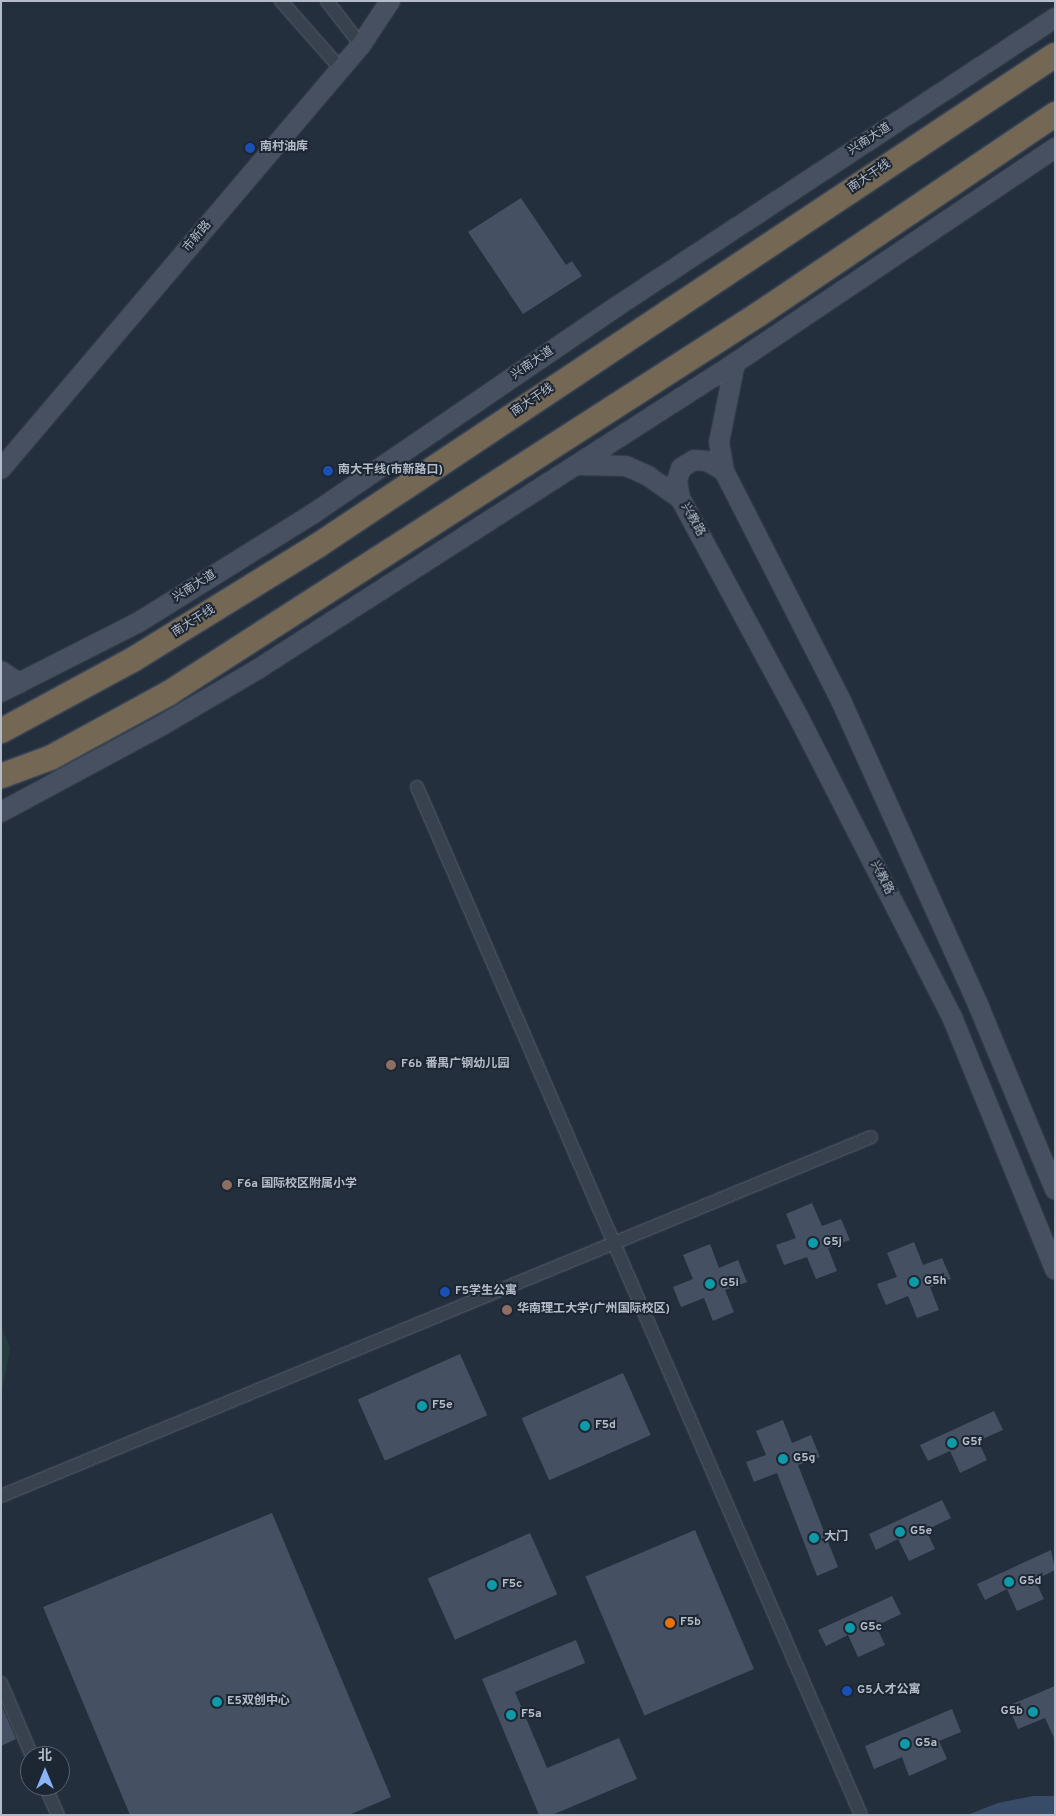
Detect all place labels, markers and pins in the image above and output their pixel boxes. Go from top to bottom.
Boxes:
place label: 南村油库 [260,141,308,155]
marker: 南村油库 [244,142,256,154]
place label: 南大干线(市新路口) [338,464,443,478]
marker: 南大干线(市新路口) [322,465,334,477]
place label: F6b 番禺广钢幼儿园 [401,1058,509,1072]
marker: F6b 番禺广钢幼儿园 [385,1059,397,1071]
place label: F6a 国际校区附属小学 [237,1178,357,1192]
marker: F6a 国际校区附属小学 [221,1179,233,1191]
place label: G5j [823,1236,842,1250]
marker: G5j [807,1237,819,1249]
place label: G5h [924,1275,947,1289]
marker: G5h [908,1276,920,1288]
place label: G5i [720,1277,739,1291]
marker: G5i [704,1278,716,1290]
place label: F5学生公寓 [455,1285,517,1299]
marker: F5学生公寓 [439,1286,451,1298]
place label: 华南理工大学(广州国际校区) [517,1303,670,1317]
marker: 华南理工大学(广州国际校区) [501,1304,513,1316]
place label: F5e [432,1399,453,1413]
marker: F5e [416,1400,428,1412]
place label: F5d [595,1419,616,1433]
marker: F5d [579,1420,591,1432]
place label: G5f [962,1436,982,1450]
marker: G5f [946,1437,958,1449]
place label: G5g [793,1452,815,1466]
marker: G5g [777,1453,789,1465]
place label: G5e [910,1525,932,1539]
marker: G5e [894,1526,906,1538]
place label: 大门 [824,1531,848,1545]
marker: 大门 [808,1532,820,1544]
place label: G5d [1019,1575,1041,1589]
marker: G5d [1003,1576,1015,1588]
place label: F5c [502,1578,523,1592]
marker: F5c [486,1579,498,1591]
place label: F5b [680,1616,701,1630]
marker: F5b [664,1617,676,1629]
place label: G5c [860,1621,882,1635]
marker: G5c [844,1622,856,1634]
place label: G5人才公寓 [857,1684,921,1698]
marker: G5人才公寓 [841,1685,853,1697]
place label: E5双创中心 [227,1695,290,1709]
marker: E5双创中心 [211,1696,223,1708]
place label: G5b [1001,1705,1023,1719]
marker: G5b [1027,1706,1039,1718]
place label: F5a [521,1708,542,1722]
marker: F5a [505,1709,517,1721]
place label: G5a [915,1737,937,1751]
marker: G5a [899,1738,911,1750]

